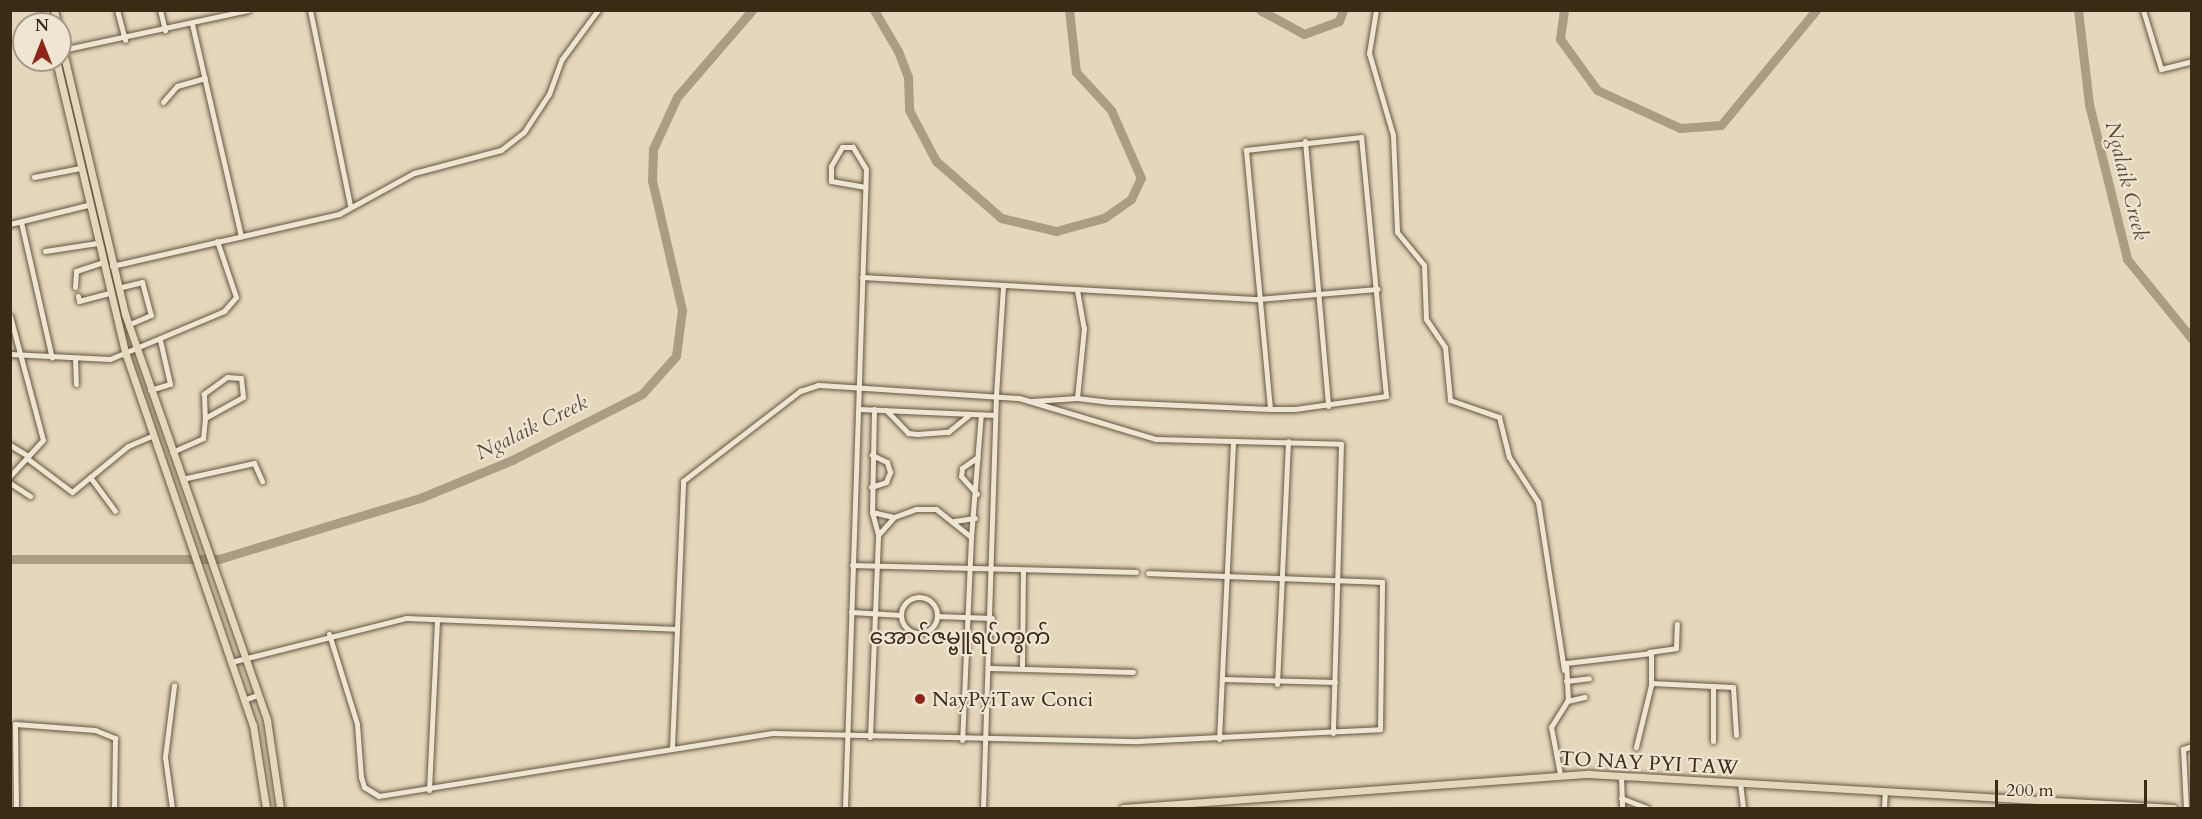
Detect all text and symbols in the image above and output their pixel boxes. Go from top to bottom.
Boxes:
north arrow [12,12,72,72]
text: N [35,15,49,37]
water label: Ngalaik Creek [2099,119,2153,243]
water label: Ngalaik Creek [472,390,592,466]
district label: အောင်ဇမ္ဗူရပ်ကွက် [870,625,1050,651]
place label: NayPyiTaw Conci [932,687,1093,711]
marker: NayPyiTaw Conci [913,692,927,706]
street label: TO NAY PYI TAW [1559,746,1739,780]
scale bar [1998,768,2150,806]
text: 200 m [2006,778,2054,803]

